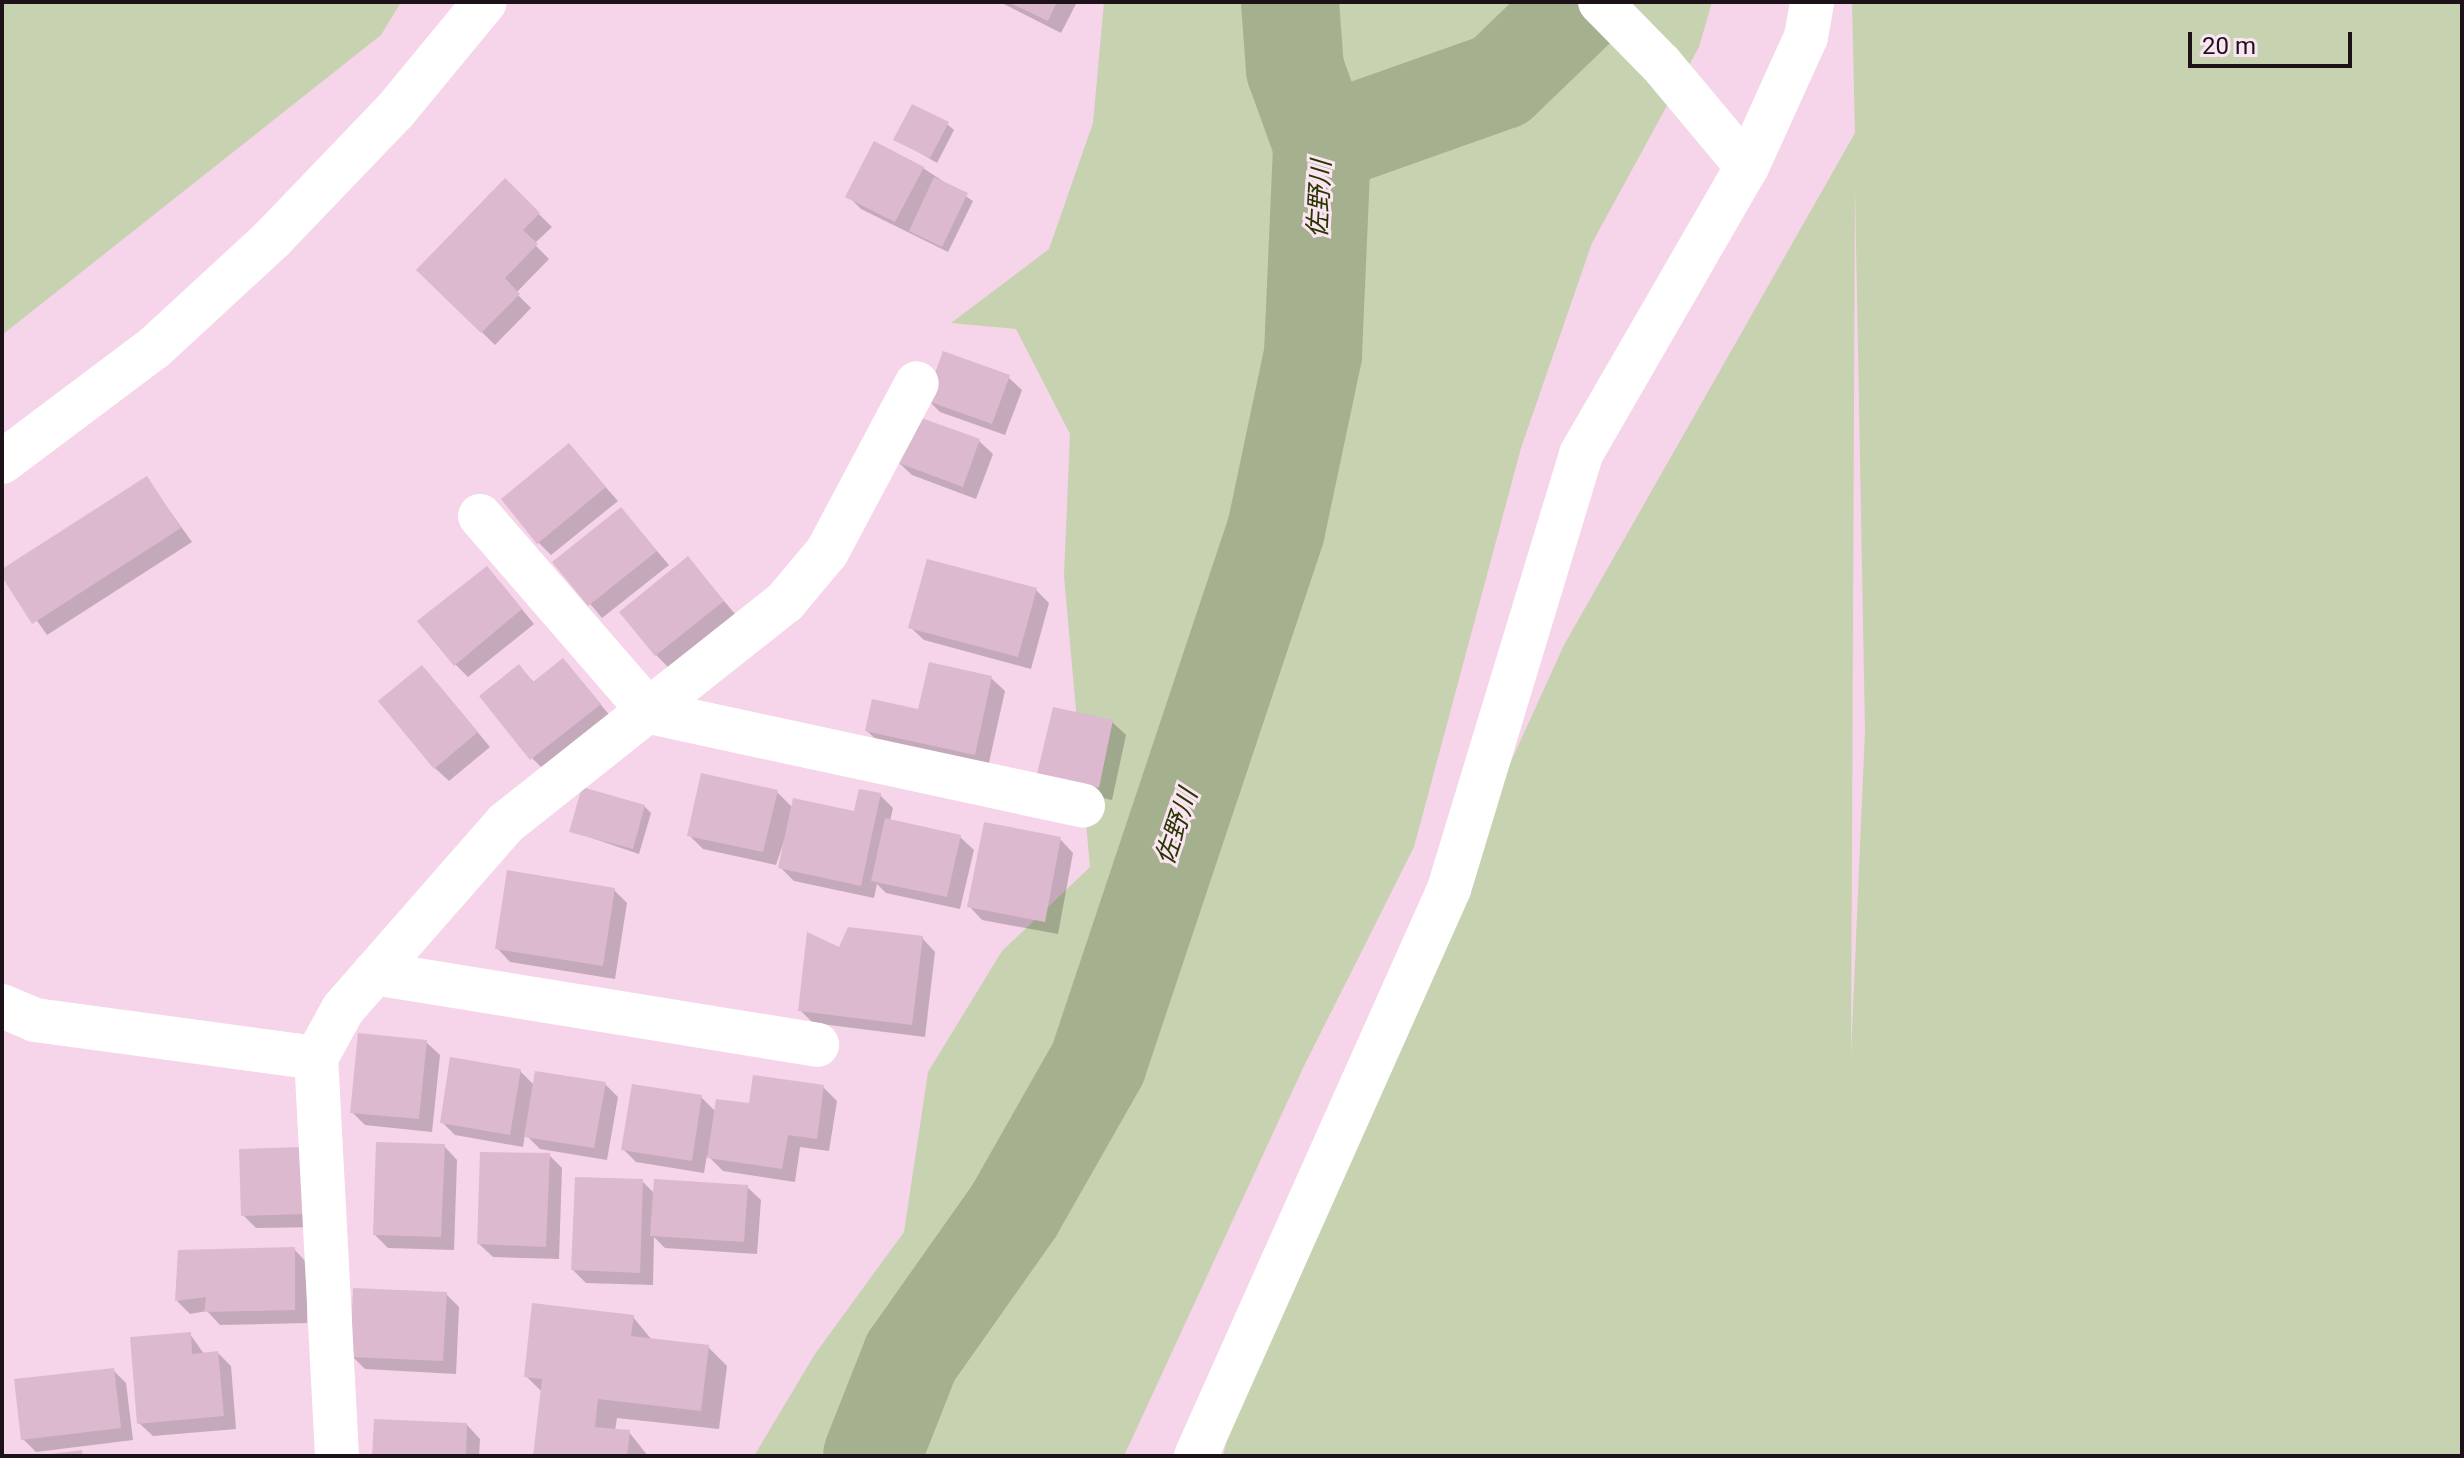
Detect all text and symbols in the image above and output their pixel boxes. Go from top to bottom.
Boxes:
scale bar [2192,16,2356,66]
text: 20 m [2202,32,2256,60]
water label: 佐野川 [1302,159,1338,239]
water label: 佐野川 [1150,785,1204,869]

